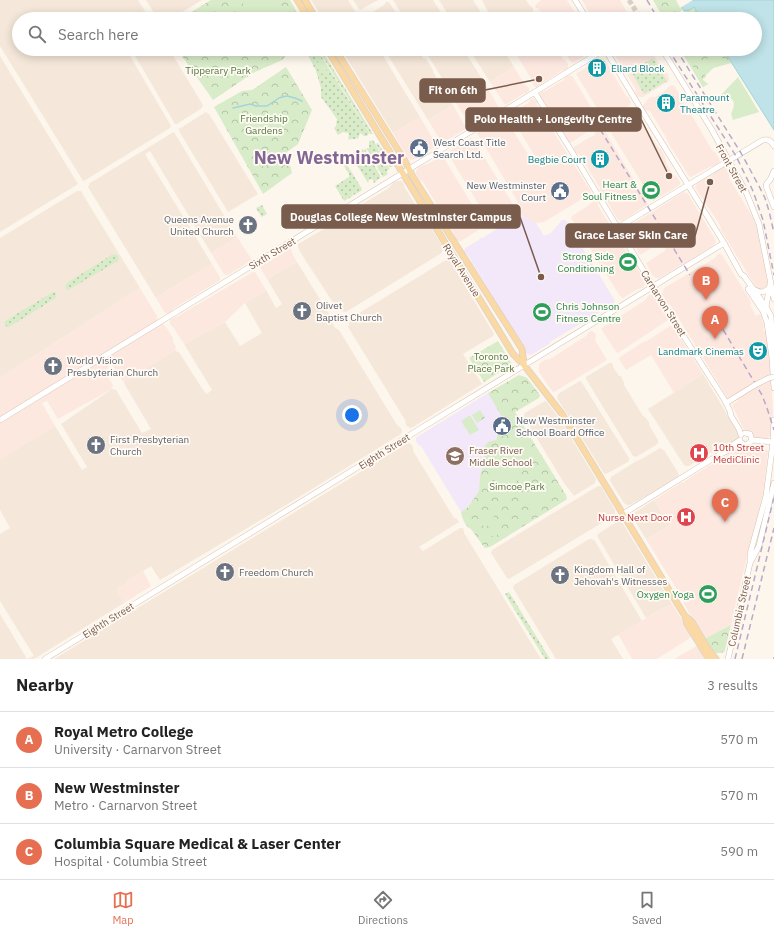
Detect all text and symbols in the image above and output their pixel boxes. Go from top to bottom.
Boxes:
search box [12,12,762,56]
icon: search [26,23,48,45]
text: Search here [58,25,138,44]
building icon: Ellard Block [586,57,608,79]
place label: Ellard Block [611,62,665,75]
park label: Tipperary Park [185,64,252,77]
callout: Fit on 6th [420,79,485,102]
text: Fit on 6th [428,83,478,97]
place label: Paramount Theatre [680,91,730,116]
building icon: Paramount Theatre [655,92,677,114]
callout: Polo Health + Longevity Centre [466,108,641,131]
park label: Friendship Gardens [240,112,288,137]
text: Polo Health + Longevity Centre [474,112,632,126]
place label: West Coast Title Search Ltd. [433,136,506,161]
public building icon: West Coast Title Search Ltd. [408,137,430,159]
street label: Front Street [713,142,750,195]
district label: New Westminster [254,146,404,169]
building icon: Begbie Court [589,148,611,170]
place label: Begbie Court [528,153,586,166]
place label: Heart & Soul Fitness [582,178,637,203]
place label: New Westminster Court [467,179,546,204]
sports icon: Heart & Soul Fitness [640,179,662,201]
public building icon: New Westminster Court [549,180,571,202]
callout: Douglas College New Westminster Campus [282,205,520,228]
text: Douglas College New Westminster Campus [290,210,512,224]
place label: Queens Avenue United Church [164,213,235,238]
church icon: Queens Avenue United Church [237,214,259,236]
callout: Grace Laser Skin Care [566,224,695,247]
text: Grace Laser Skin Care [574,228,688,242]
street label: Sixth Street [246,234,298,272]
street label: Royal Avenue [440,241,483,300]
place label: Strong Side Conditioning [557,250,615,275]
sports icon: Strong Side Conditioning [617,251,639,273]
pin: B [693,267,719,300]
street label: Carnarvon Street [638,268,689,339]
place label: Olivet Baptist Church [316,299,382,324]
church icon: Olivet Baptist Church [291,300,313,322]
place label: Chris Johnson Fitness Centre [556,300,621,325]
sports icon: Chris Johnson Fitness Centre [531,301,553,323]
pin: A [702,306,728,339]
theatre icon: Landmark Cinemas [747,340,769,362]
place label: Landmark Cinemas [658,345,744,358]
park label: Toronto Place Park [467,350,515,375]
place label: World Vision Presbyterian Church [67,354,158,379]
church icon: World Vision Presbyterian Church [42,355,64,377]
your location [342,405,362,425]
place label: New Westminster School Board Office [516,414,605,439]
public building icon: New Westminster School Board Office [491,415,513,437]
street label: Eighth Street [356,430,413,472]
place label: First Presbyterian Church [110,433,189,458]
church icon: First Presbyterian Church [85,434,107,456]
place label: 10th Street MediClinic [713,441,764,466]
hospital icon: 10th Street MediClinic [688,442,710,464]
place label: Fraser River Middle School [469,444,533,469]
school or university icon: Fraser River Middle School [444,445,466,467]
park label: Simcoe Park [489,480,546,493]
pin: C [712,489,738,522]
hospital icon: Nurse Next Door [675,506,697,528]
place label: Nurse Next Door [598,511,672,524]
church icon: Freedom Church [214,561,236,583]
place label: Kingdom Hall of Jehovah's Witnesses [574,563,667,588]
church icon: Kingdom Hall of Jehovah's Witnesses [549,564,571,586]
place label: Freedom Church [239,566,313,579]
street label: Columbia Street [725,574,754,648]
sports icon: Oxygen Yoga [697,583,719,605]
place label: Oxygen Yoga [637,588,695,601]
street label: Eighth Street [80,599,137,641]
text: Nearby [16,674,74,696]
text: 3 results [707,677,758,694]
text: Royal Metro College [54,722,193,741]
text: A [25,731,33,748]
text: 570 m [720,731,758,748]
text: University · Carnarvon Street [54,741,221,758]
text: New Westminster [54,778,179,797]
text: B [25,787,33,804]
text: 570 m [720,787,758,804]
text: Metro · Carnarvon Street [54,797,197,814]
text: Columbia Square Medical & Laser Center [54,834,341,853]
text: C [25,843,33,860]
text: 590 m [720,843,758,860]
text: Hospital · Columbia Street [54,853,207,870]
tab: Map [112,889,134,927]
tab: Directions [358,889,408,927]
tab: Saved [632,889,662,927]

